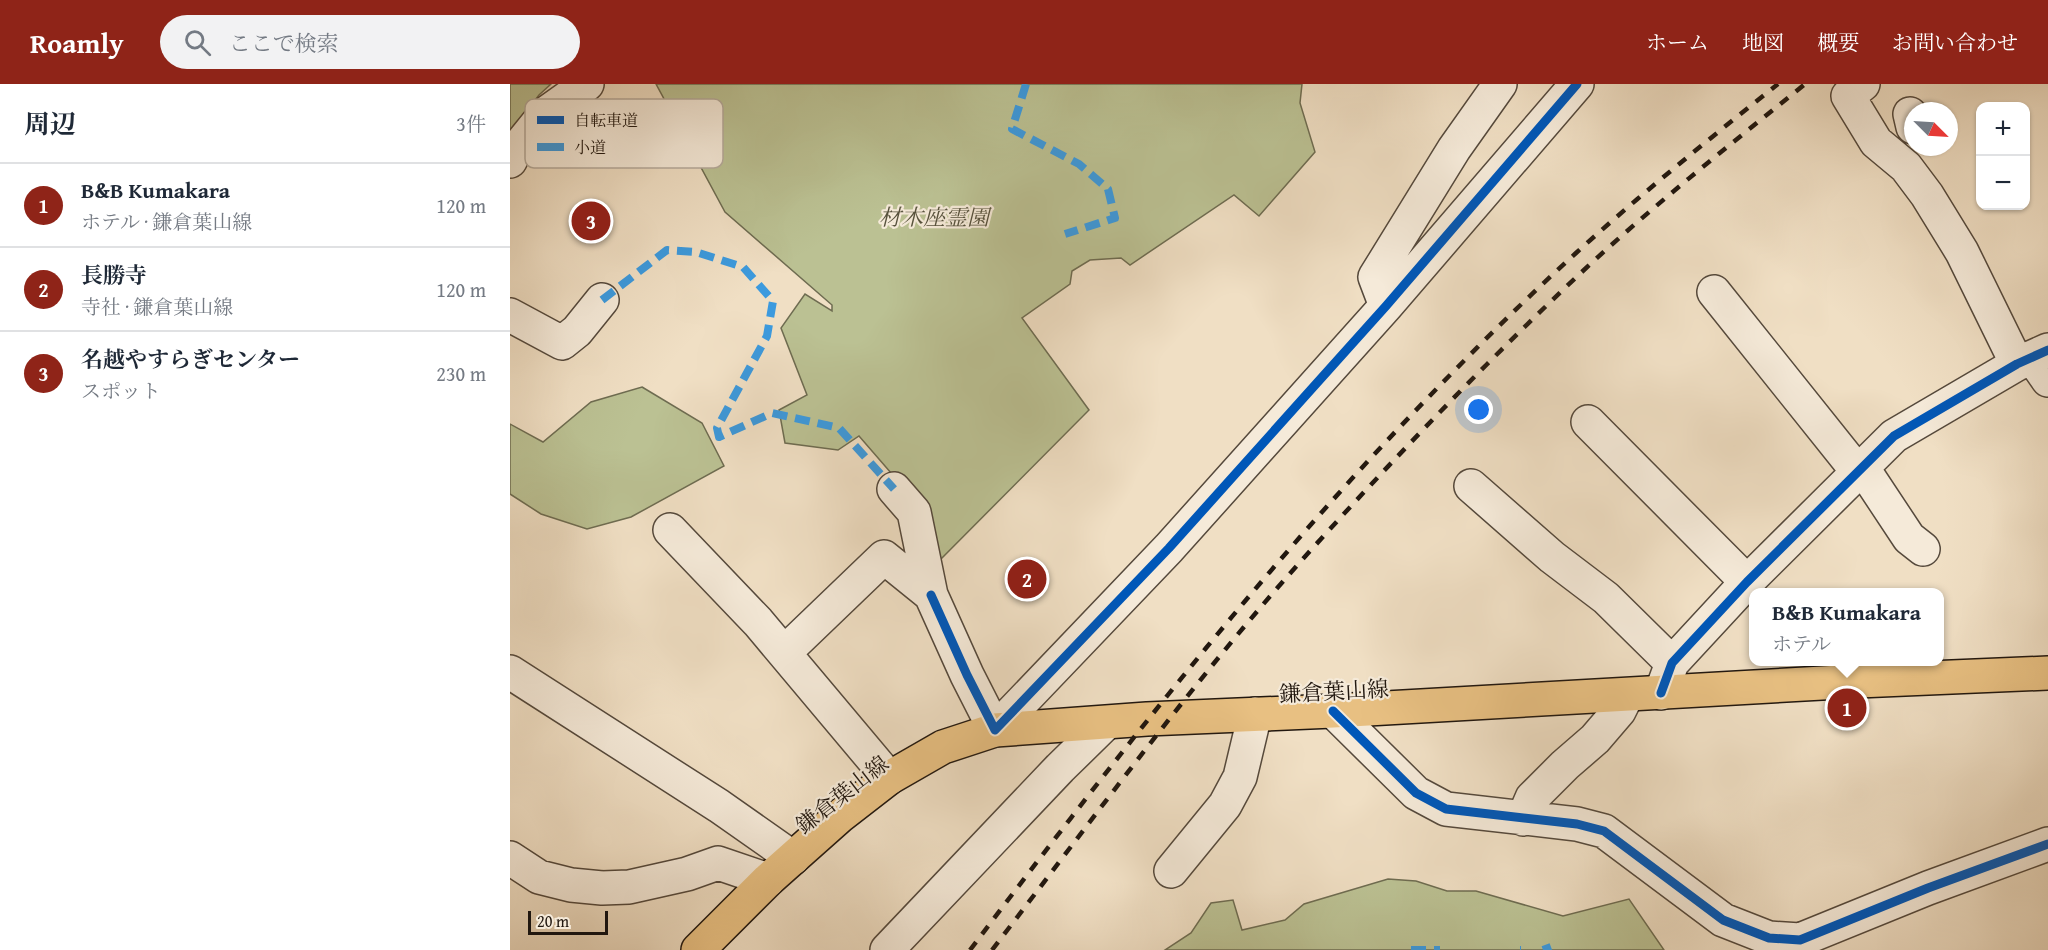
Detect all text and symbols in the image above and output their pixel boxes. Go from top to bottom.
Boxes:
search box [160,15,580,69]
text: Roamly [30,22,124,63]
icon: search [181,26,214,59]
text: ここで検索 [229,27,339,59]
text: ホーム [1646,27,1709,58]
text: 地図 [1742,27,1784,58]
text: 概要 [1817,27,1859,58]
text: お問い合わせ [1892,27,2018,58]
legend [525,99,723,168]
north arrow [1904,102,1958,156]
map controls [1976,102,2030,210]
button: + [1976,102,2030,156]
text: 周辺 [24,104,76,143]
text: 自転車道 [574,108,638,132]
text: 3件 [456,109,486,138]
text: 小道 [574,135,606,159]
button: − [1976,156,2030,210]
text: B&B Kumakara [81,174,230,206]
text: 1 [38,191,49,220]
text: 120 m [436,191,486,220]
pin: 3 [572,198,610,244]
park label: 材木座霊園 [879,201,992,233]
text: ホテル · 鎌倉葉山線 [81,207,252,236]
text: 長勝寺 [81,259,147,291]
text: 2 [38,275,49,304]
text: 120 m [436,275,486,304]
text: 寺社 · 鎌倉葉山線 [81,292,233,321]
text: 名越やすらぎセンター [81,343,300,375]
text: 3 [38,359,49,388]
text: 230 m [436,359,486,388]
text: スポット [81,376,161,405]
your location [1464,395,1493,424]
pin: 2 [1008,556,1046,602]
popup [1749,588,1944,666]
text: B&B Kumakara [1772,596,1921,628]
text: ホテル [1772,629,1831,658]
street label: 鎌倉葉山線 [1278,672,1390,710]
pin: 1 [1828,686,1866,730]
street label: 鎌倉葉山線 [789,748,895,840]
scale bar [528,908,608,936]
text: 20 m [537,909,569,933]

